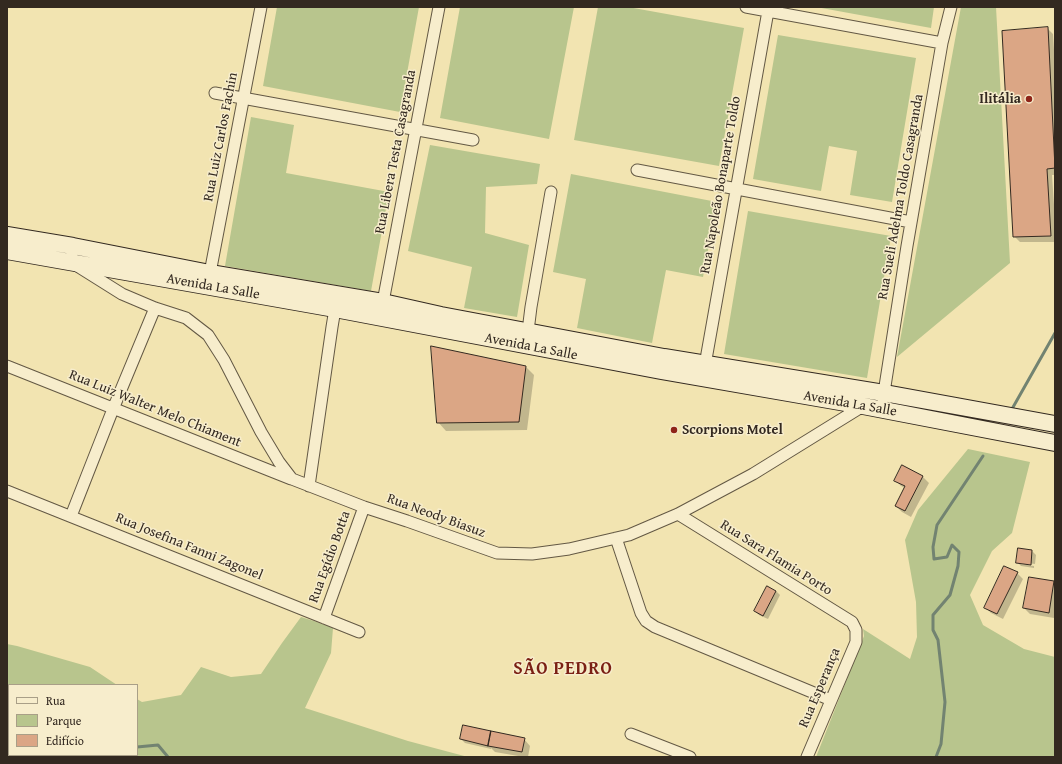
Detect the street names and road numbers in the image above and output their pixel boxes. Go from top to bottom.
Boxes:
street label: Rua Libera Testa Casagranda [372,68,420,236]
street label: Rua Luiz Carlos Fachin [200,71,242,203]
street label: Rua Sueli Adelma Toldo Casagranda [875,93,927,301]
street label: Rua Napoleão Bonaparte Toldo [697,95,745,275]
street label: Avenida La Salle [165,271,261,303]
street label: Avenida La Salle [483,330,579,364]
street label: Rua Luiz Walter Melo Chiament [66,367,244,451]
street label: Avenida La Salle [802,388,898,420]
street label: Rua Neody Biasuz [385,490,487,542]
street label: Rua Egídio Botta [306,509,354,605]
street label: Rua Josefina Fanni Zagonel [113,510,265,584]
street label: Rua Sara Flamia Porto [717,517,835,599]
street label: Rua Esperança [796,646,844,730]

